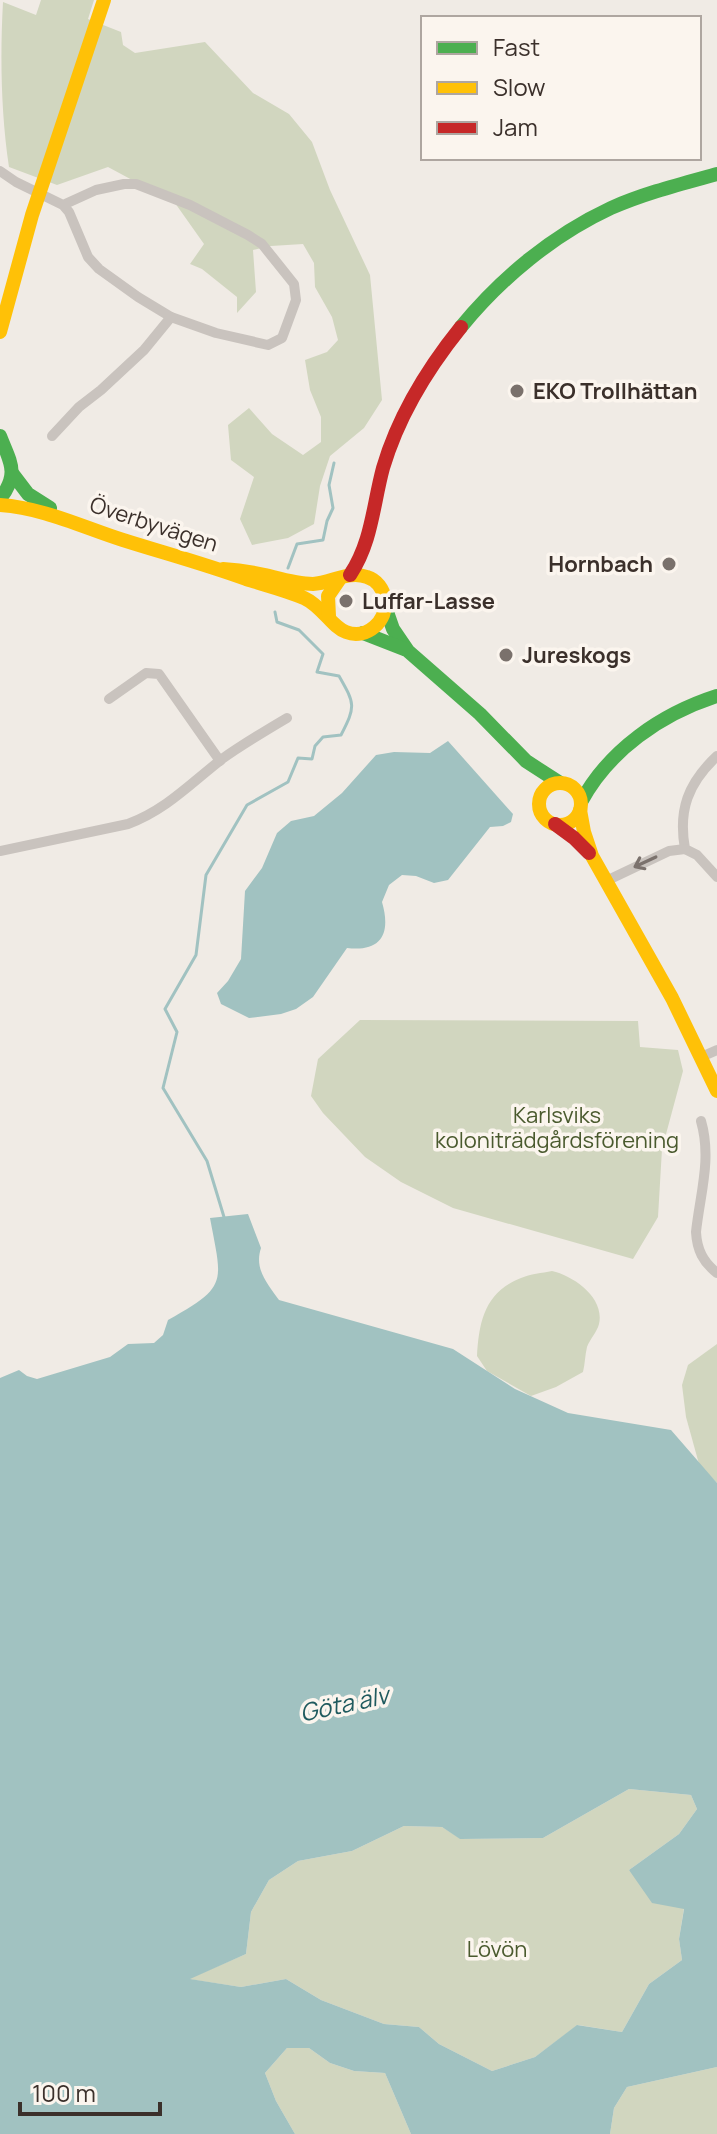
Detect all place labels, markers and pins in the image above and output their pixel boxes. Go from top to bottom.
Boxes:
place label: EKO Trollhättan [533,376,698,406]
marker: EKO Trollhättan [508,382,526,400]
place label: Hornbach [548,549,653,579]
marker: Hornbach [660,555,678,573]
place label: Luffar-Lasse [362,586,495,616]
marker: Luffar-Lasse [337,592,355,610]
place label: Jureskogs [522,640,631,670]
marker: Jureskogs [497,646,515,664]

